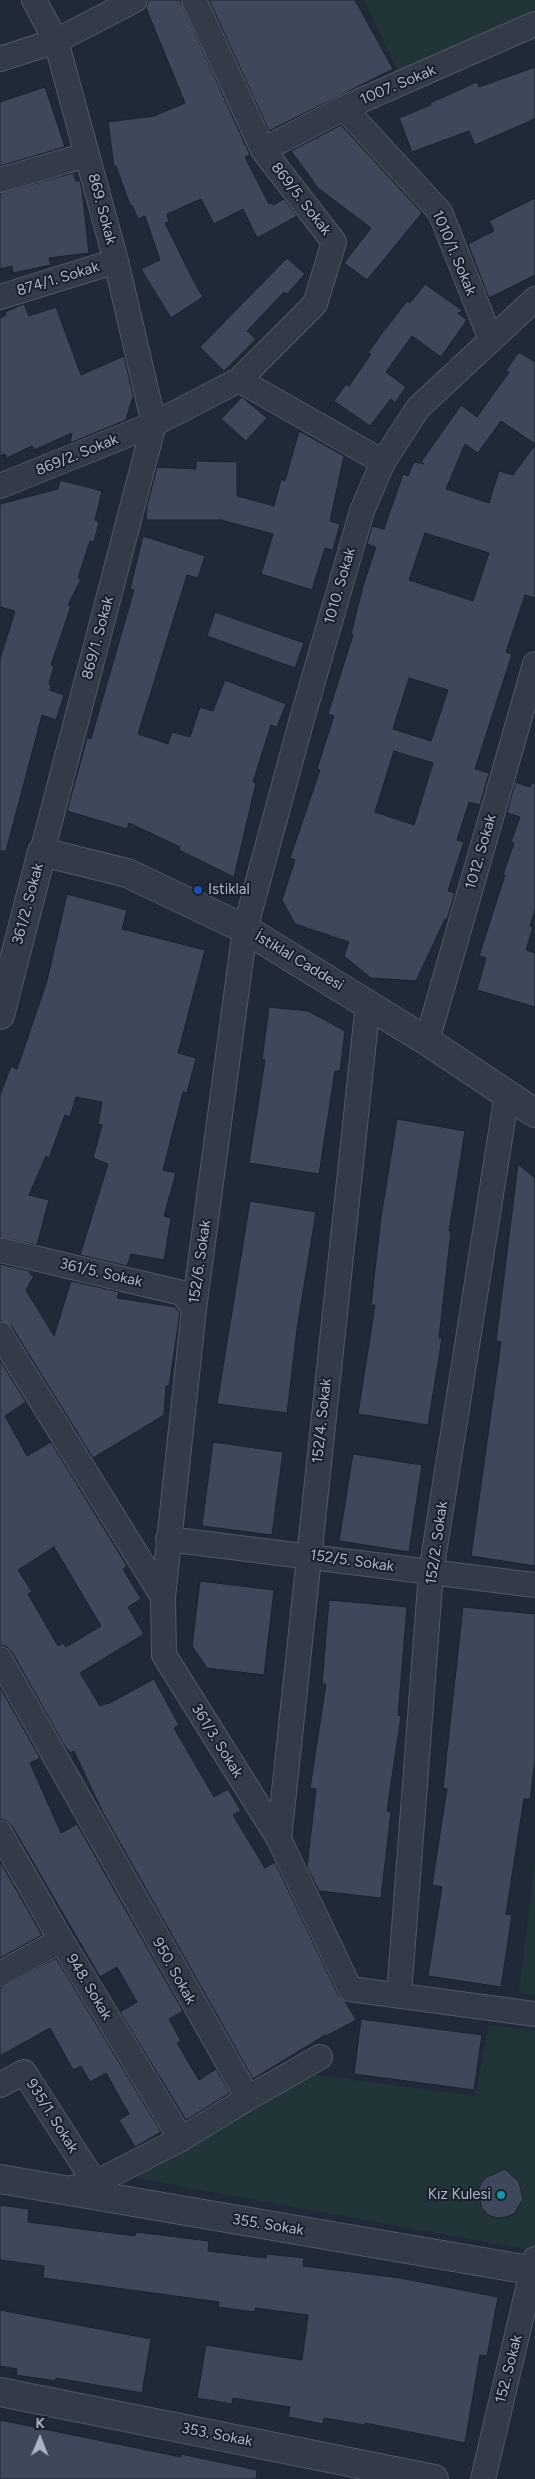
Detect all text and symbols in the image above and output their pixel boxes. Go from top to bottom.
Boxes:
street label: 1007. Sokak [358,61,438,109]
street label: 869/5. Sokak [267,159,335,239]
street label: 869. Sokak [84,171,120,247]
street label: 1010/1. Sokak [428,208,480,298]
street label: 874/1. Sokak [15,258,101,300]
street label: 869/2. Sokak [33,430,121,480]
street label: 1010. Sokak [321,546,359,626]
street label: 869/1. Sokak [78,595,118,681]
street label: 1012. Sokak [462,812,500,892]
street label: 361/2. Sokak [8,861,48,947]
place label: Istiklal [208,881,250,899]
marker: Istiklal [192,884,204,896]
street label: İstiklal Caddesi [251,927,347,995]
street label: 152/6. Sokak [185,1219,215,1305]
street label: 361/5. Sokak [58,1255,144,1291]
street label: 152/4. Sokak [309,1378,335,1464]
street label: 152/2. Sokak [422,1500,452,1586]
street label: 152/5. Sokak [309,1546,395,1576]
street label: 361/3. Sokak [187,1701,247,1781]
street label: 950. Sokak [148,1934,200,2008]
street label: 948. Sokak [62,1951,116,2023]
street label: 935/1. Sokak [22,2076,82,2156]
place label: Kız Kulesi [428,2186,491,2204]
marker: Kız Kulesi [495,2189,507,2201]
street label: 355. Sokak [231,2210,305,2240]
street label: 152. Sokak [492,2333,526,2405]
north arrow [15,2414,65,2464]
text: K [35,2415,45,2432]
street label: 353. Sokak [180,2419,254,2451]

